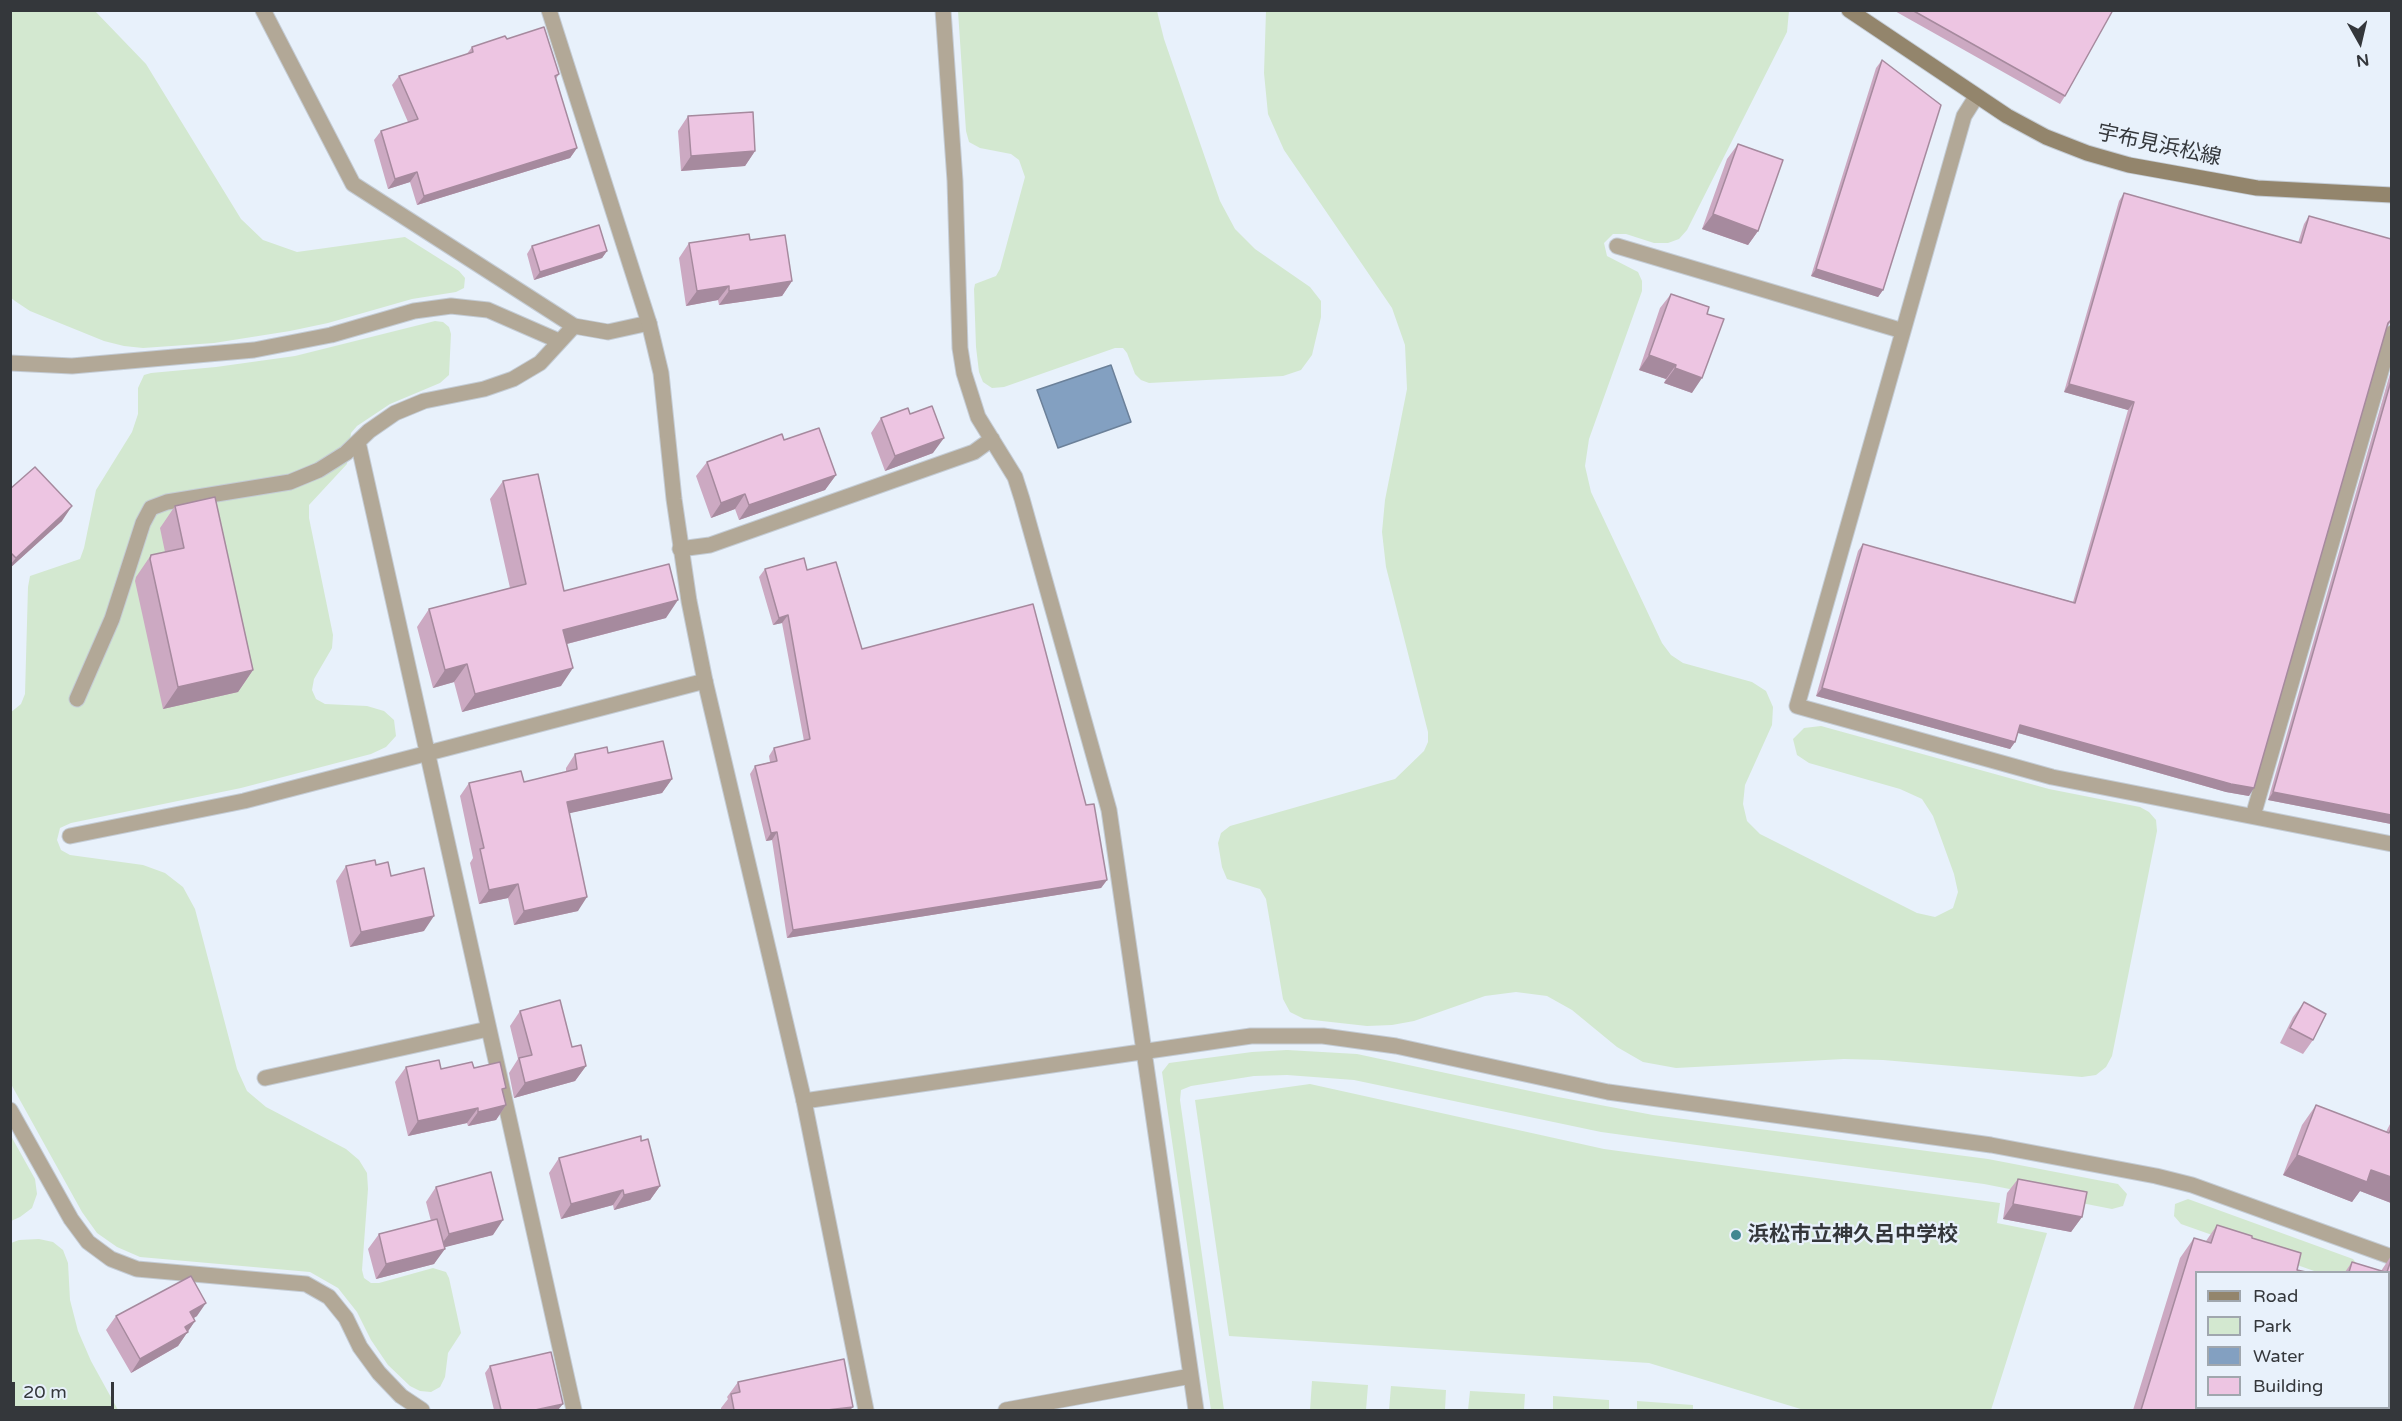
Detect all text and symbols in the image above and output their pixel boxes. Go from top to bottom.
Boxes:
north arrow [2330,12,2390,72]
text: N [2355,49,2370,71]
street label: 宇布見浜松線 [2095,121,2223,171]
place label: 浜松市立神久呂中学校 [1748,1222,1958,1248]
marker: 浜松市立神久呂中学校 [1729,1228,1743,1242]
legend [2195,1271,2390,1409]
text: Road [2253,1285,2298,1307]
text: Park [2253,1315,2291,1337]
text: Water [2253,1345,2304,1367]
scale bar [15,1370,117,1408]
text: Building [2253,1375,2323,1397]
text: 20 m [23,1381,67,1403]

